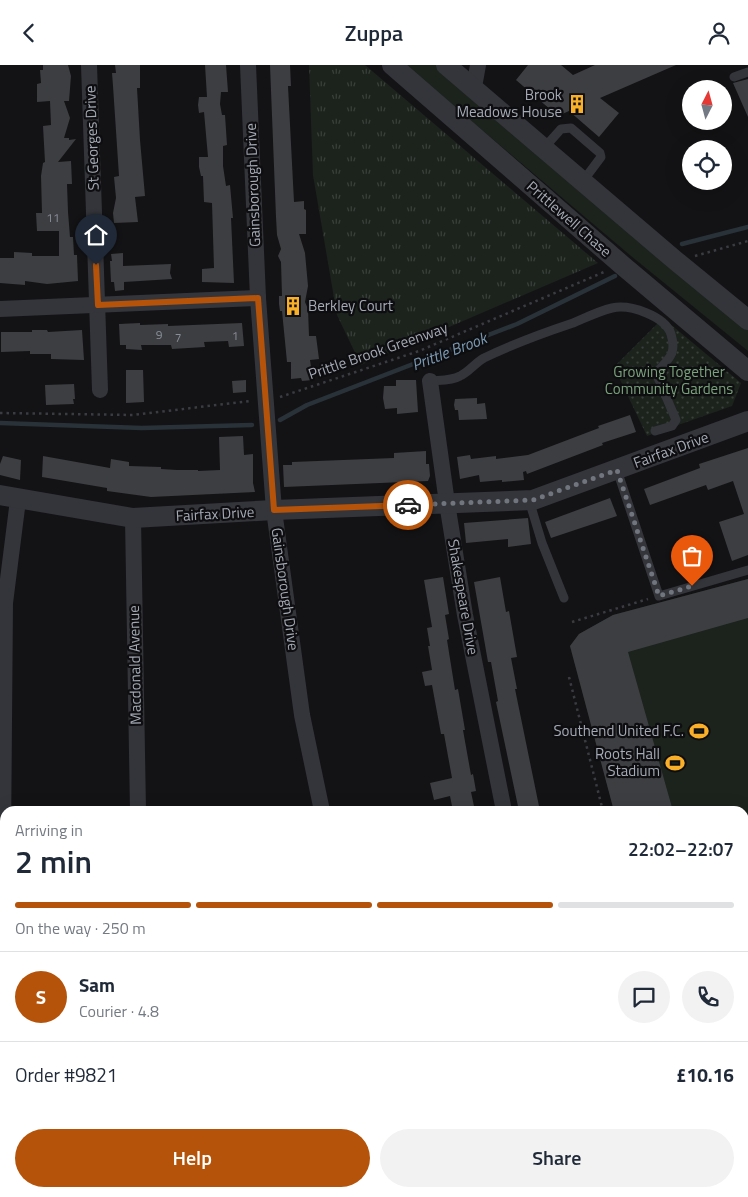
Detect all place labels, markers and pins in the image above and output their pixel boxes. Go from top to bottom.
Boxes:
place label: Brook Meadows House [456,83,562,123]
building icon: Brook Meadows House [566,93,588,115]
pin [75,214,117,265]
place label: Berkley Court [308,294,394,317]
building icon: Berkley Court [282,295,304,317]
pin [671,535,713,586]
place label: Southend United F.C. [553,719,684,742]
sports icon: Southend United F.C. [688,720,710,742]
place label: Roots Hall Stadium [595,742,660,782]
sports icon: Roots Hall Stadium [664,752,686,774]

